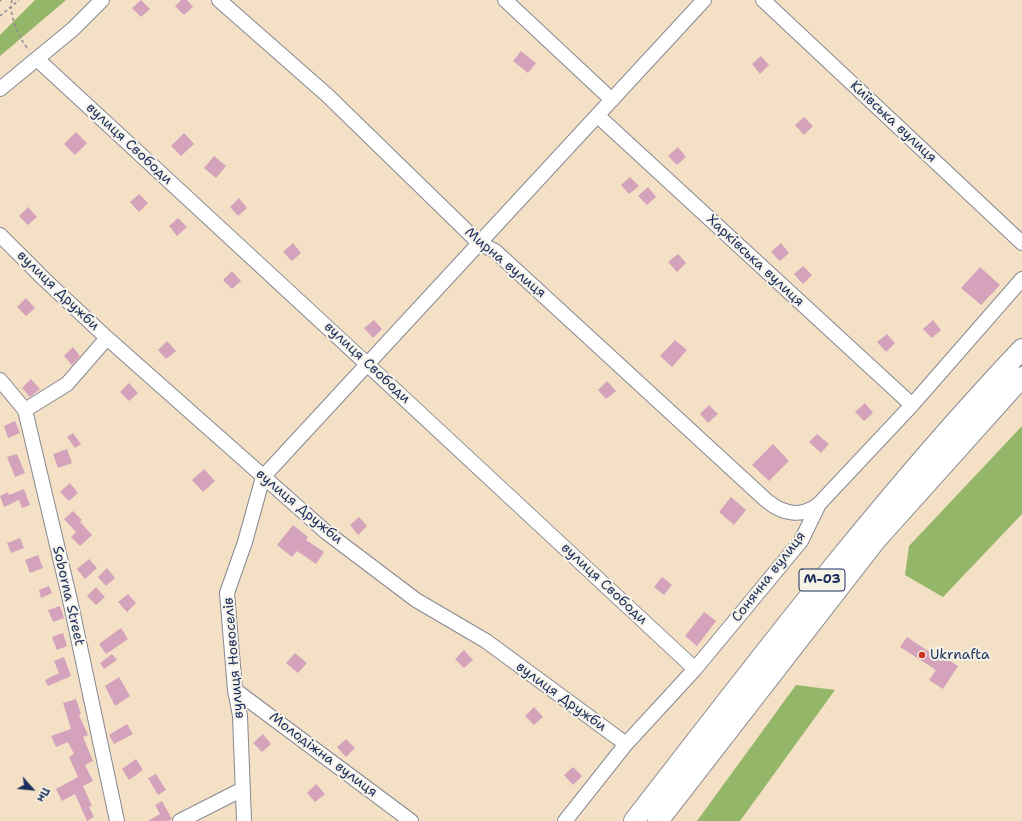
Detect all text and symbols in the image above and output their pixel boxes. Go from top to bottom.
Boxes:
street label: Київська вулиця [846,78,940,166]
street label: вулиця Свободи [82,100,176,188]
street label: Харківська вулиця [703,211,807,311]
street label: Мирна вулиця [461,224,549,302]
street label: вулиця Дружби [13,247,103,335]
street label: вулиця Свободи [320,319,414,407]
street label: вулиця Дружби [252,466,346,548]
street label: Сонячна вулиця [728,528,810,626]
street label: вулиця Свободи [557,540,651,628]
street label: Soborna Street [48,544,88,648]
road number: М-03 [799,569,845,591]
street label: вулиця Новоселів [220,597,248,719]
place label: Ukrnafta [930,647,990,663]
marker: Ukrnafta [917,650,927,660]
street label: вулиця Дружби [512,658,610,736]
street label: Молодіжна вулиця [266,709,380,801]
north arrow [12,769,52,809]
text: Пн [33,785,53,805]

